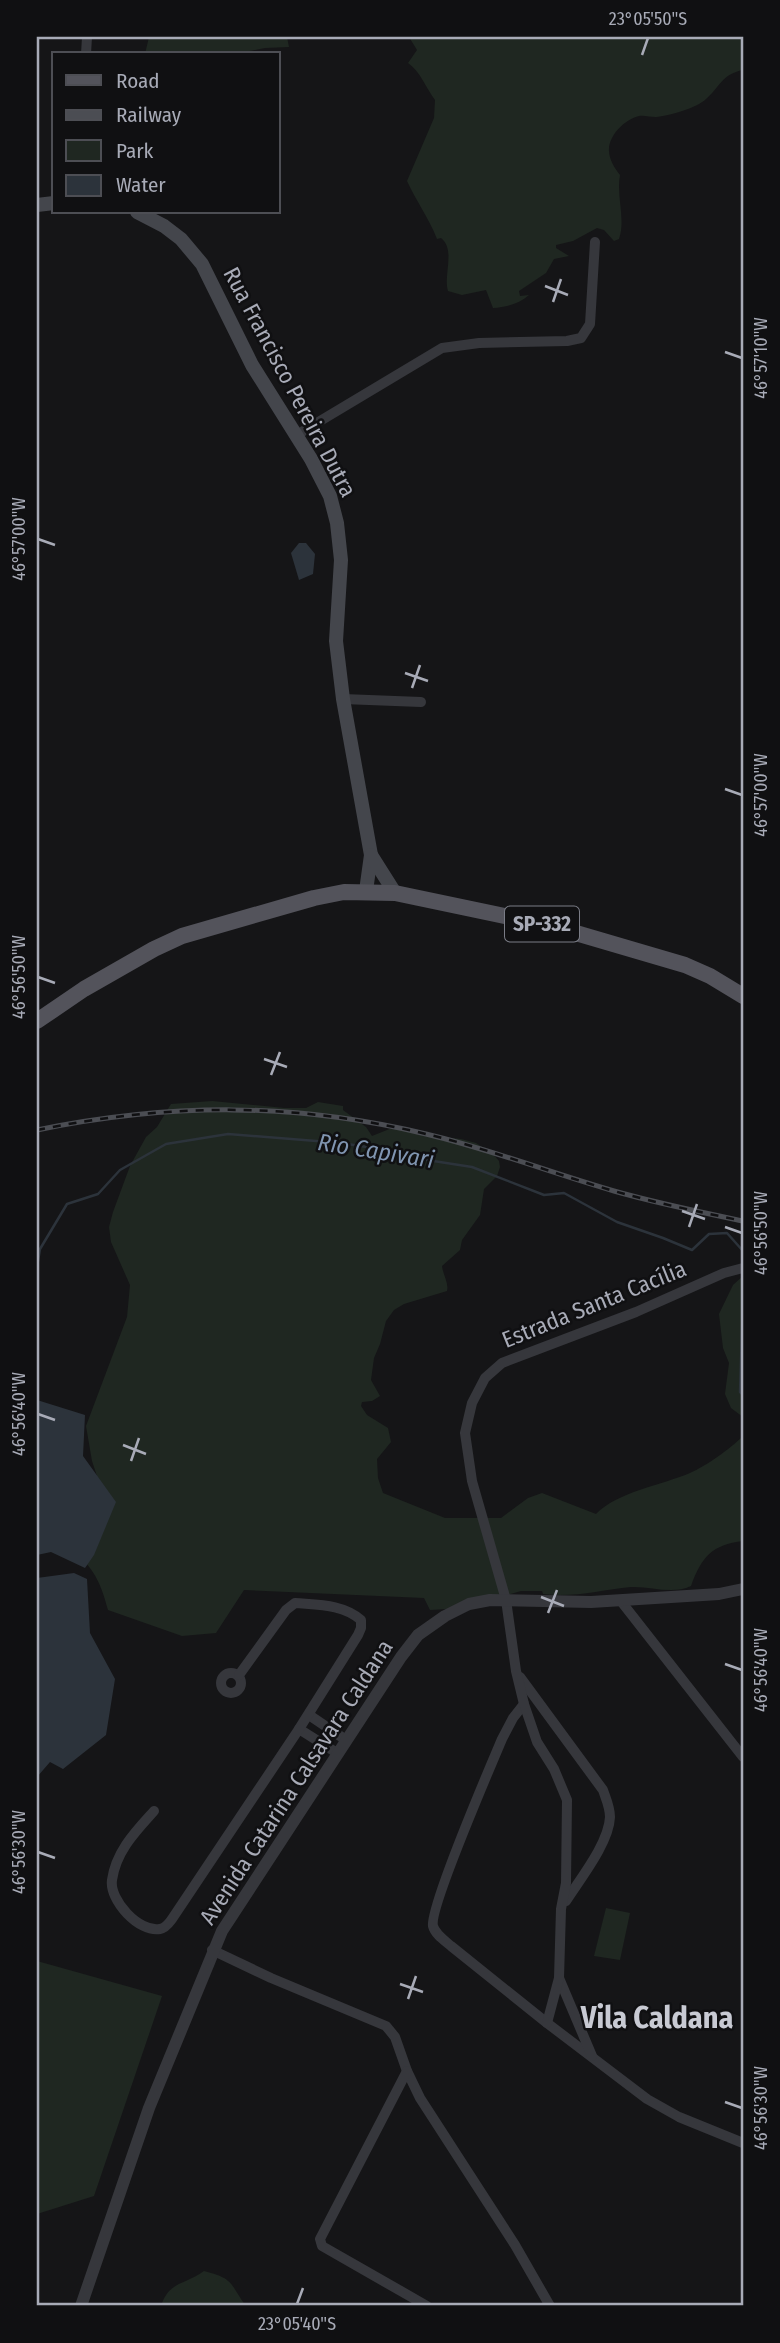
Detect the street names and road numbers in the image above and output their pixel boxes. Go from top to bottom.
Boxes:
street label: Rua Francisco Pereira Dutra [217,262,363,502]
road number: SP-332 [505,906,579,942]
street label: Estrada Santa Cacília [498,1254,690,1354]
street label: Avenida Catarina Calsavara Caldana [193,1634,399,1930]

